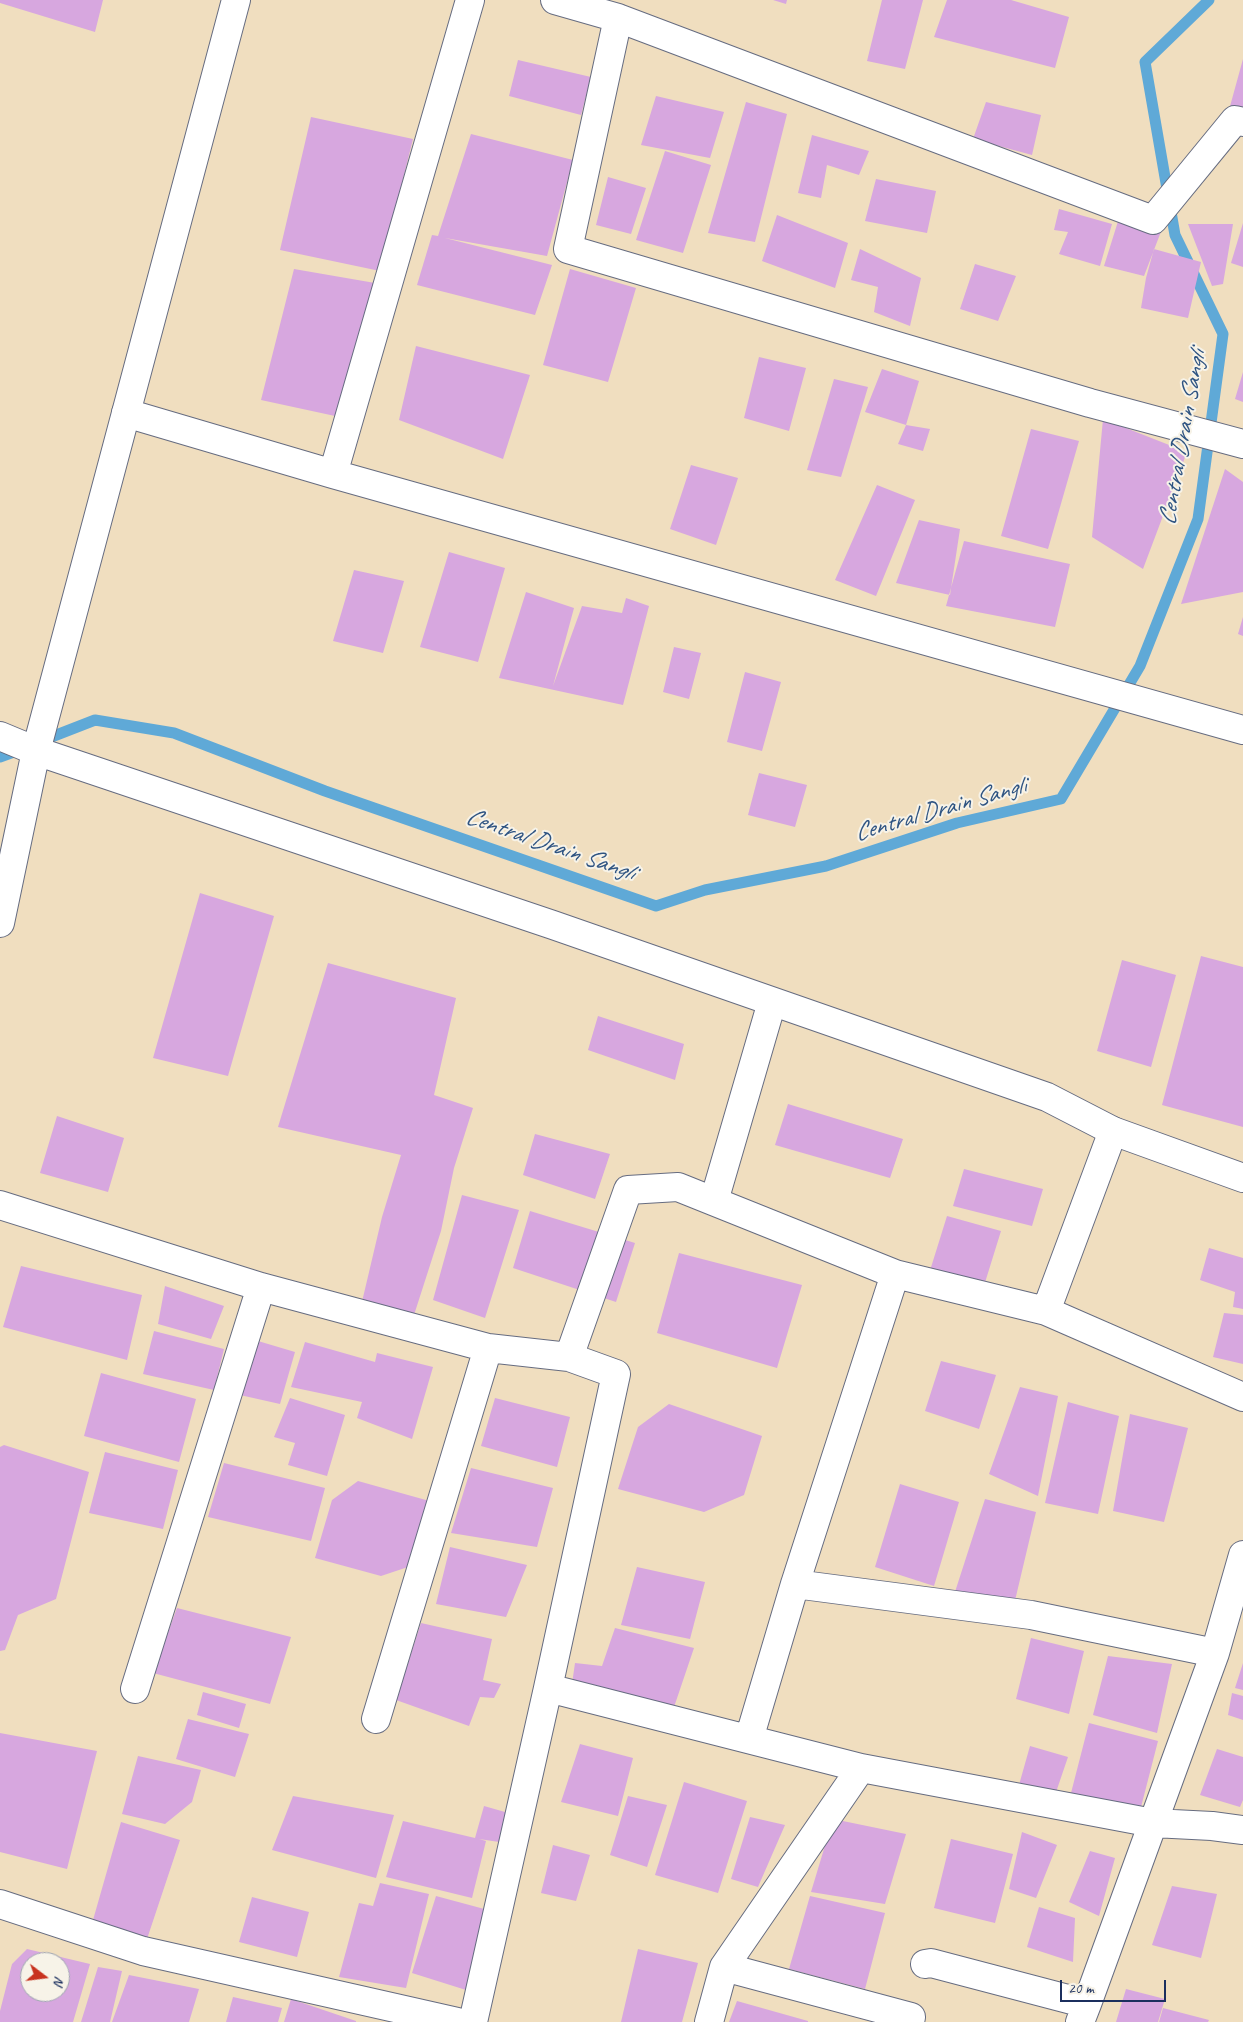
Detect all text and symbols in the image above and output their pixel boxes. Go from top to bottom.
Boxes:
water label: Central Drain Sangli [1153,348,1213,528]
water label: Central Drain Sangli [851,771,1029,849]
water label: Central Drain Sangli [461,802,639,888]
north arrow [20,1952,70,2002]
scale bar [1063,1970,1169,2002]
text: N [50,1974,68,1987]
text: 20 m [1068,1979,1094,1998]

